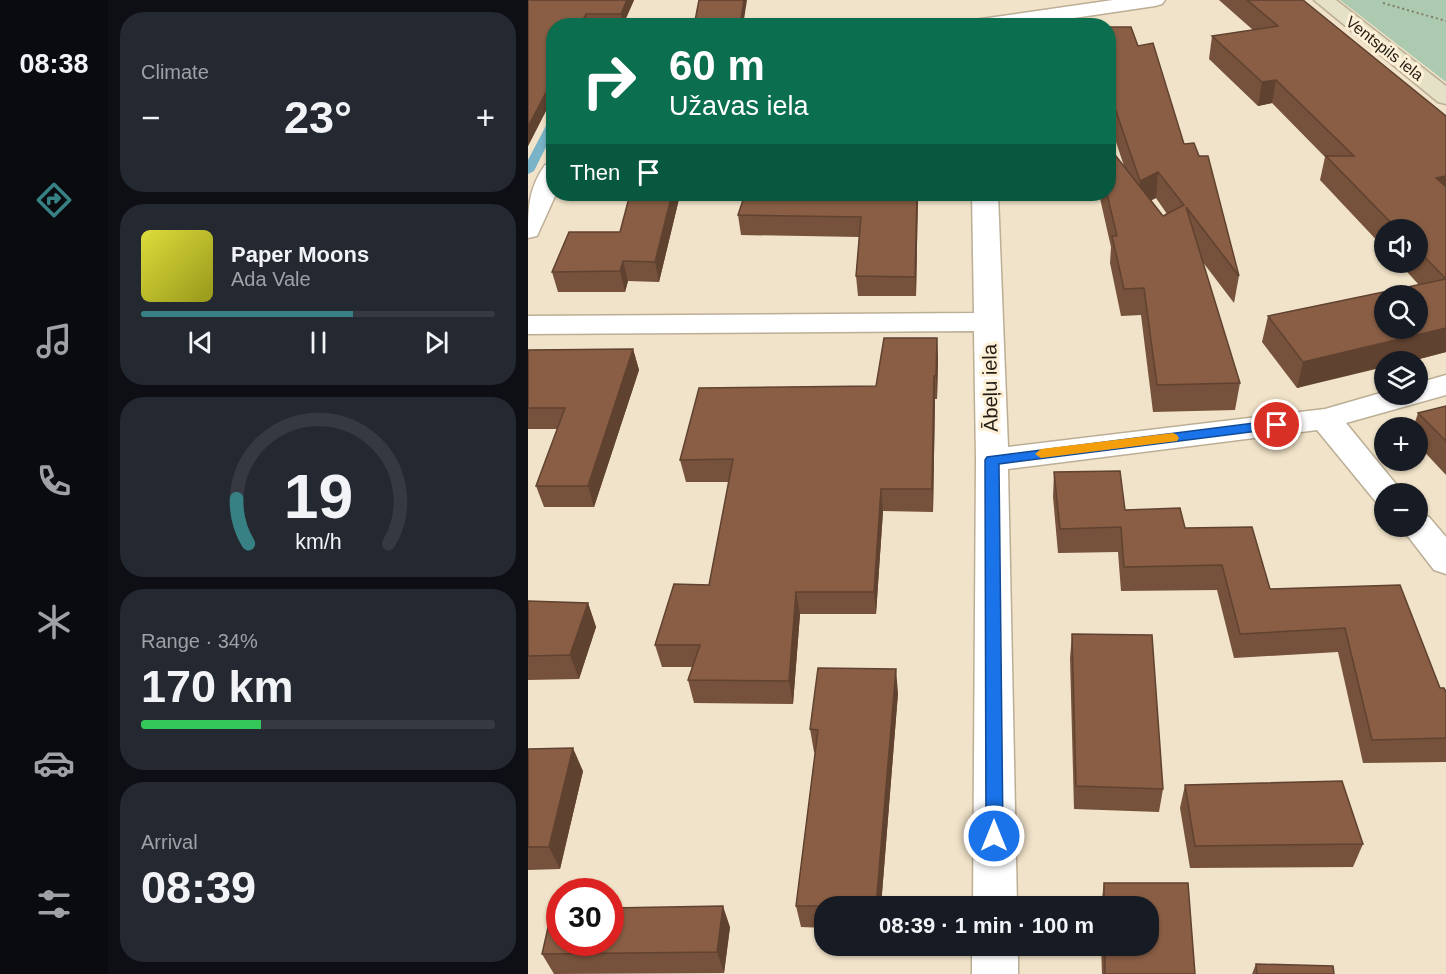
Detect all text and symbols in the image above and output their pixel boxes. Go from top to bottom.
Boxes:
street label: Ventspils iela [1343,13,1427,84]
icon: right [570,42,648,120]
text: 60 m [669,42,765,89]
text: 08:38 [19,49,89,79]
text: Climate [141,61,209,83]
text: Užavas iela [669,91,809,121]
text: 23° [284,92,352,143]
text: − [141,99,160,136]
text: + [476,99,495,136]
icon: arrive [632,156,665,189]
text: Then [570,160,620,185]
icon: directions [33,179,75,221]
map controls [1374,219,1428,537]
button: sound [1374,219,1428,273]
text: Paper Moons [231,242,369,267]
text: Ada Vale [231,268,311,290]
button: search [1374,285,1428,339]
icon: music [33,320,75,362]
icon: previous [184,326,217,359]
icon: pause [302,326,335,359]
icon: next [420,326,453,359]
street label: Ābeļu iela [978,343,1002,432]
button: layers [1374,351,1428,405]
pin [1251,399,1302,450]
icon: arrive [1260,408,1293,441]
button: + [1374,417,1428,471]
icon: phone [33,460,75,502]
text: 19 [283,462,353,531]
button: − [1374,483,1428,537]
text: km/h [295,530,341,554]
icon: climate [33,601,75,643]
text: Range · 34% [141,630,258,652]
text: 170 km [141,661,294,712]
icon: car [33,742,75,784]
position arrow [962,804,1026,868]
text: Arrival [141,831,198,853]
text: 08:39 [141,862,256,913]
speed limit sign: 30 [546,878,624,956]
icon: filters [33,883,75,925]
text: 08:39 · 1 min · 100 m [879,913,1094,938]

